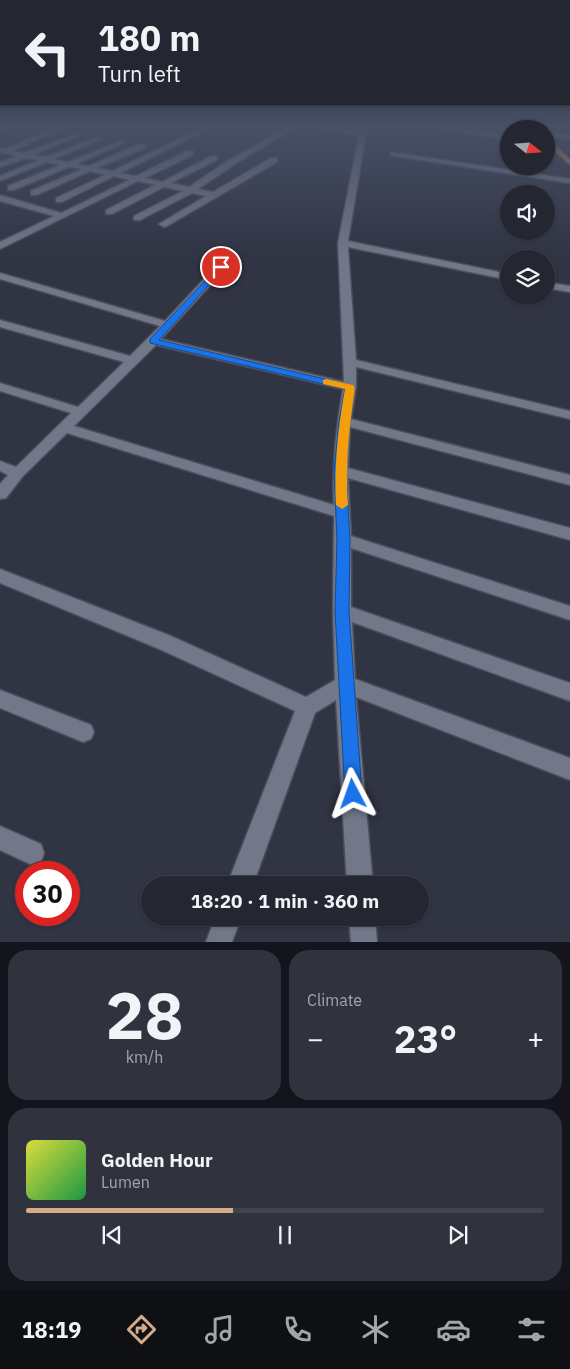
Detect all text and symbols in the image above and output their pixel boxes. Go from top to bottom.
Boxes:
text: 180 m [98,15,201,61]
icon: left [15,20,80,85]
text: Turn left [98,59,181,88]
north arrow [500,120,555,175]
map controls [500,120,555,305]
button: sound [500,185,555,240]
pin [200,246,242,288]
button: layers [500,250,555,305]
icon: arrive [207,253,235,281]
position arrow [326,767,378,819]
speed limit sign: 30 [15,861,80,926]
text: 18:20 · 1 min · 360 m [191,889,379,913]
text: 28 [105,972,184,1057]
text: Climate [307,990,362,1010]
text: 23° [394,1014,457,1063]
text: − [307,1020,324,1057]
text: + [527,1020,544,1057]
text: km/h [126,1047,163,1067]
text: Golden Hour [101,1148,213,1172]
text: Lumen [101,1172,150,1192]
icon: previous [98,1221,126,1249]
icon: pause [271,1221,299,1249]
icon: next [444,1221,472,1249]
icon: directions [124,1312,159,1347]
icon: music [202,1312,237,1347]
icon: phone [280,1312,315,1347]
icon: climate [358,1312,393,1347]
icon: car [436,1312,471,1347]
icon: filters [514,1312,549,1347]
text: 18:19 [21,1315,81,1344]

